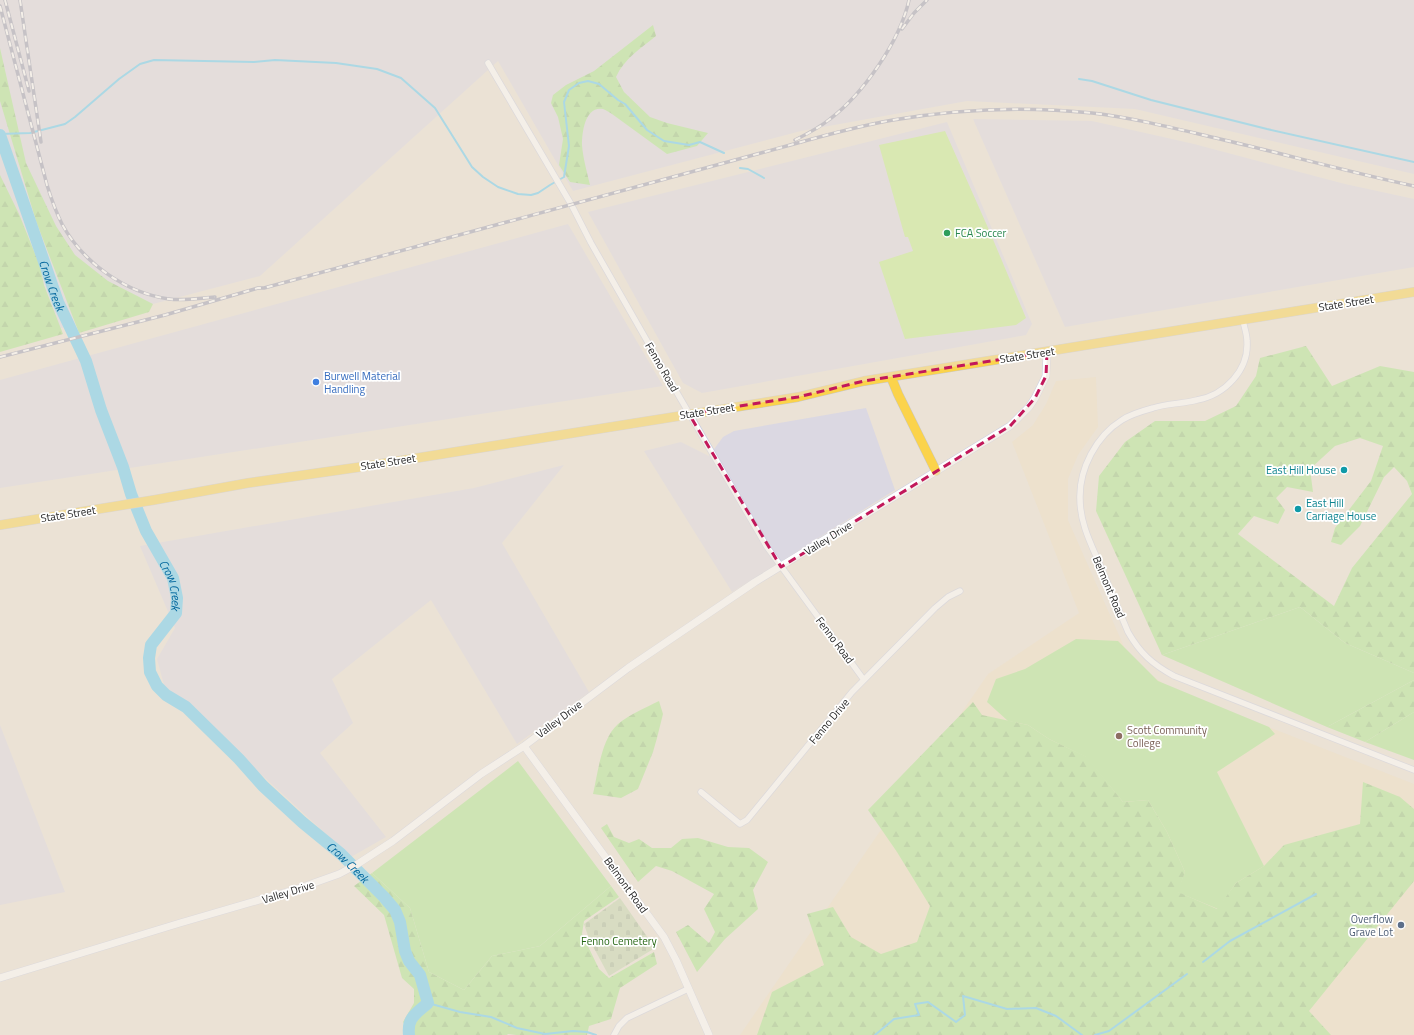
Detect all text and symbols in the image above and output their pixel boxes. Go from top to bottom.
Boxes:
place label: FCA Soccer [955,225,1006,241]
marker: FCA Soccer [942,228,952,238]
water label: Crow Creek [34,257,71,315]
street label: State Street [1317,291,1375,315]
street label: Fenno Road [641,339,683,395]
street label: State Street [998,343,1056,367]
place label: Burwell Material Handling [324,368,400,397]
marker: Burwell Material Handling [311,377,321,387]
street label: State Street [678,399,736,423]
street label: State Street [359,450,417,474]
place label: East Hill House [1266,462,1336,478]
marker: East Hill House [1339,465,1349,475]
place label: East Hill Carriage House [1306,495,1377,524]
street label: State Street [39,502,97,526]
marker: East Hill Carriage House [1293,504,1303,514]
street label: Valley Drive [801,517,855,559]
street label: Belmont Road [1089,554,1129,621]
water label: Crow Creek [155,556,187,613]
street label: Fenno Road [812,613,858,667]
street label: Fenno Drive [805,694,853,747]
street label: Valley Drive [533,696,586,742]
place label: Scott Community College [1127,722,1208,751]
marker: Scott Community College [1114,731,1124,741]
water label: Crow Creek [323,836,375,888]
street label: Belmont Road [600,854,652,916]
street label: Valley Drive [260,876,317,908]
place label: Overflow Grave Lot [1349,911,1394,940]
marker: Overflow Grave Lot [1396,920,1406,930]
park label: Fenno Cemetery [581,933,658,949]

